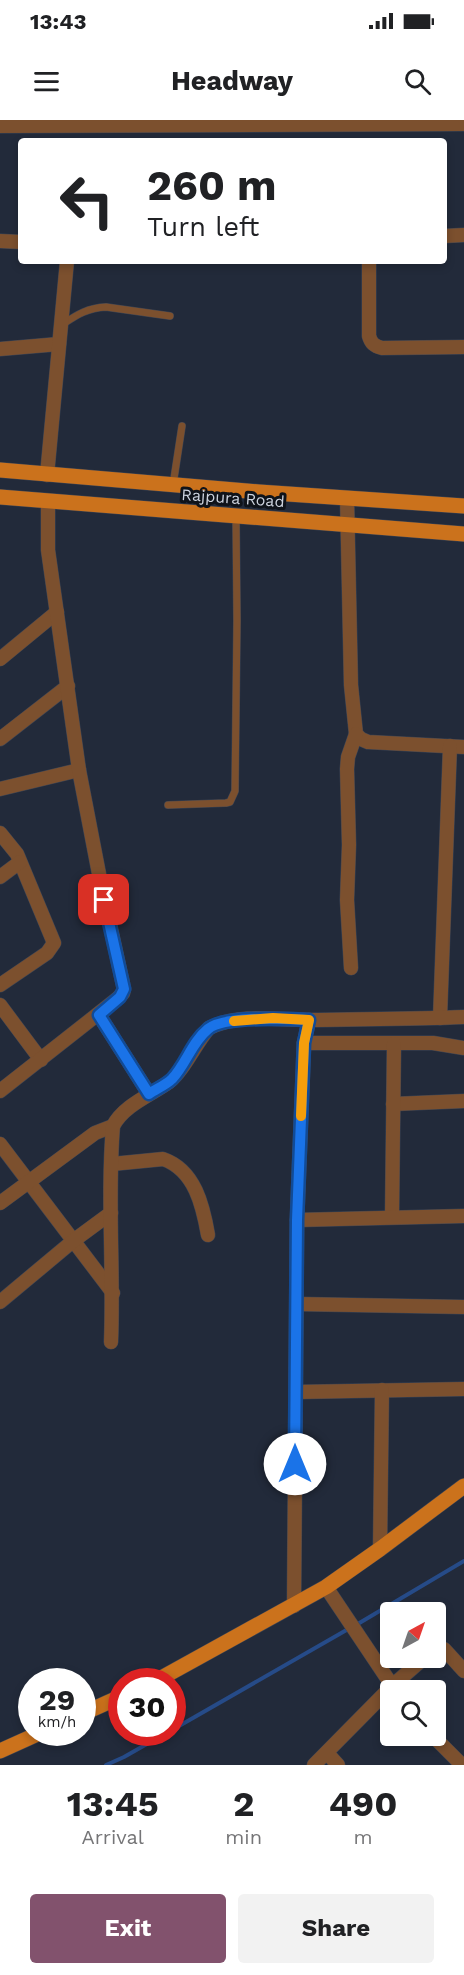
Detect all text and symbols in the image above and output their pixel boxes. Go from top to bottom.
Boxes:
text: 13:43 [30,9,86,34]
icon: menu [30,65,63,98]
text: Headway [171,65,293,97]
icon: search [401,65,434,98]
text: 260 m [147,161,277,210]
icon: left [48,162,126,240]
text: Turn left [147,211,259,243]
street label: Rajpura Road [181,485,285,511]
pin [78,874,129,925]
icon: arrive [87,883,120,916]
position arrow [263,1432,327,1496]
north arrow [380,1602,446,1668]
map controls [380,1602,446,1746]
speed limit sign: 30 [108,1668,186,1746]
button: search [380,1680,446,1746]
text: 29 [39,1682,75,1717]
text: km/h [38,1713,76,1731]
text: 13:45 [67,1783,159,1825]
text: 2 [233,1783,254,1825]
text: 490 [329,1783,397,1825]
text: Arrival [81,1825,144,1849]
text: min [225,1825,262,1849]
text: m [354,1825,373,1849]
button: Exit [30,1894,226,1963]
button: Share [238,1894,434,1963]

